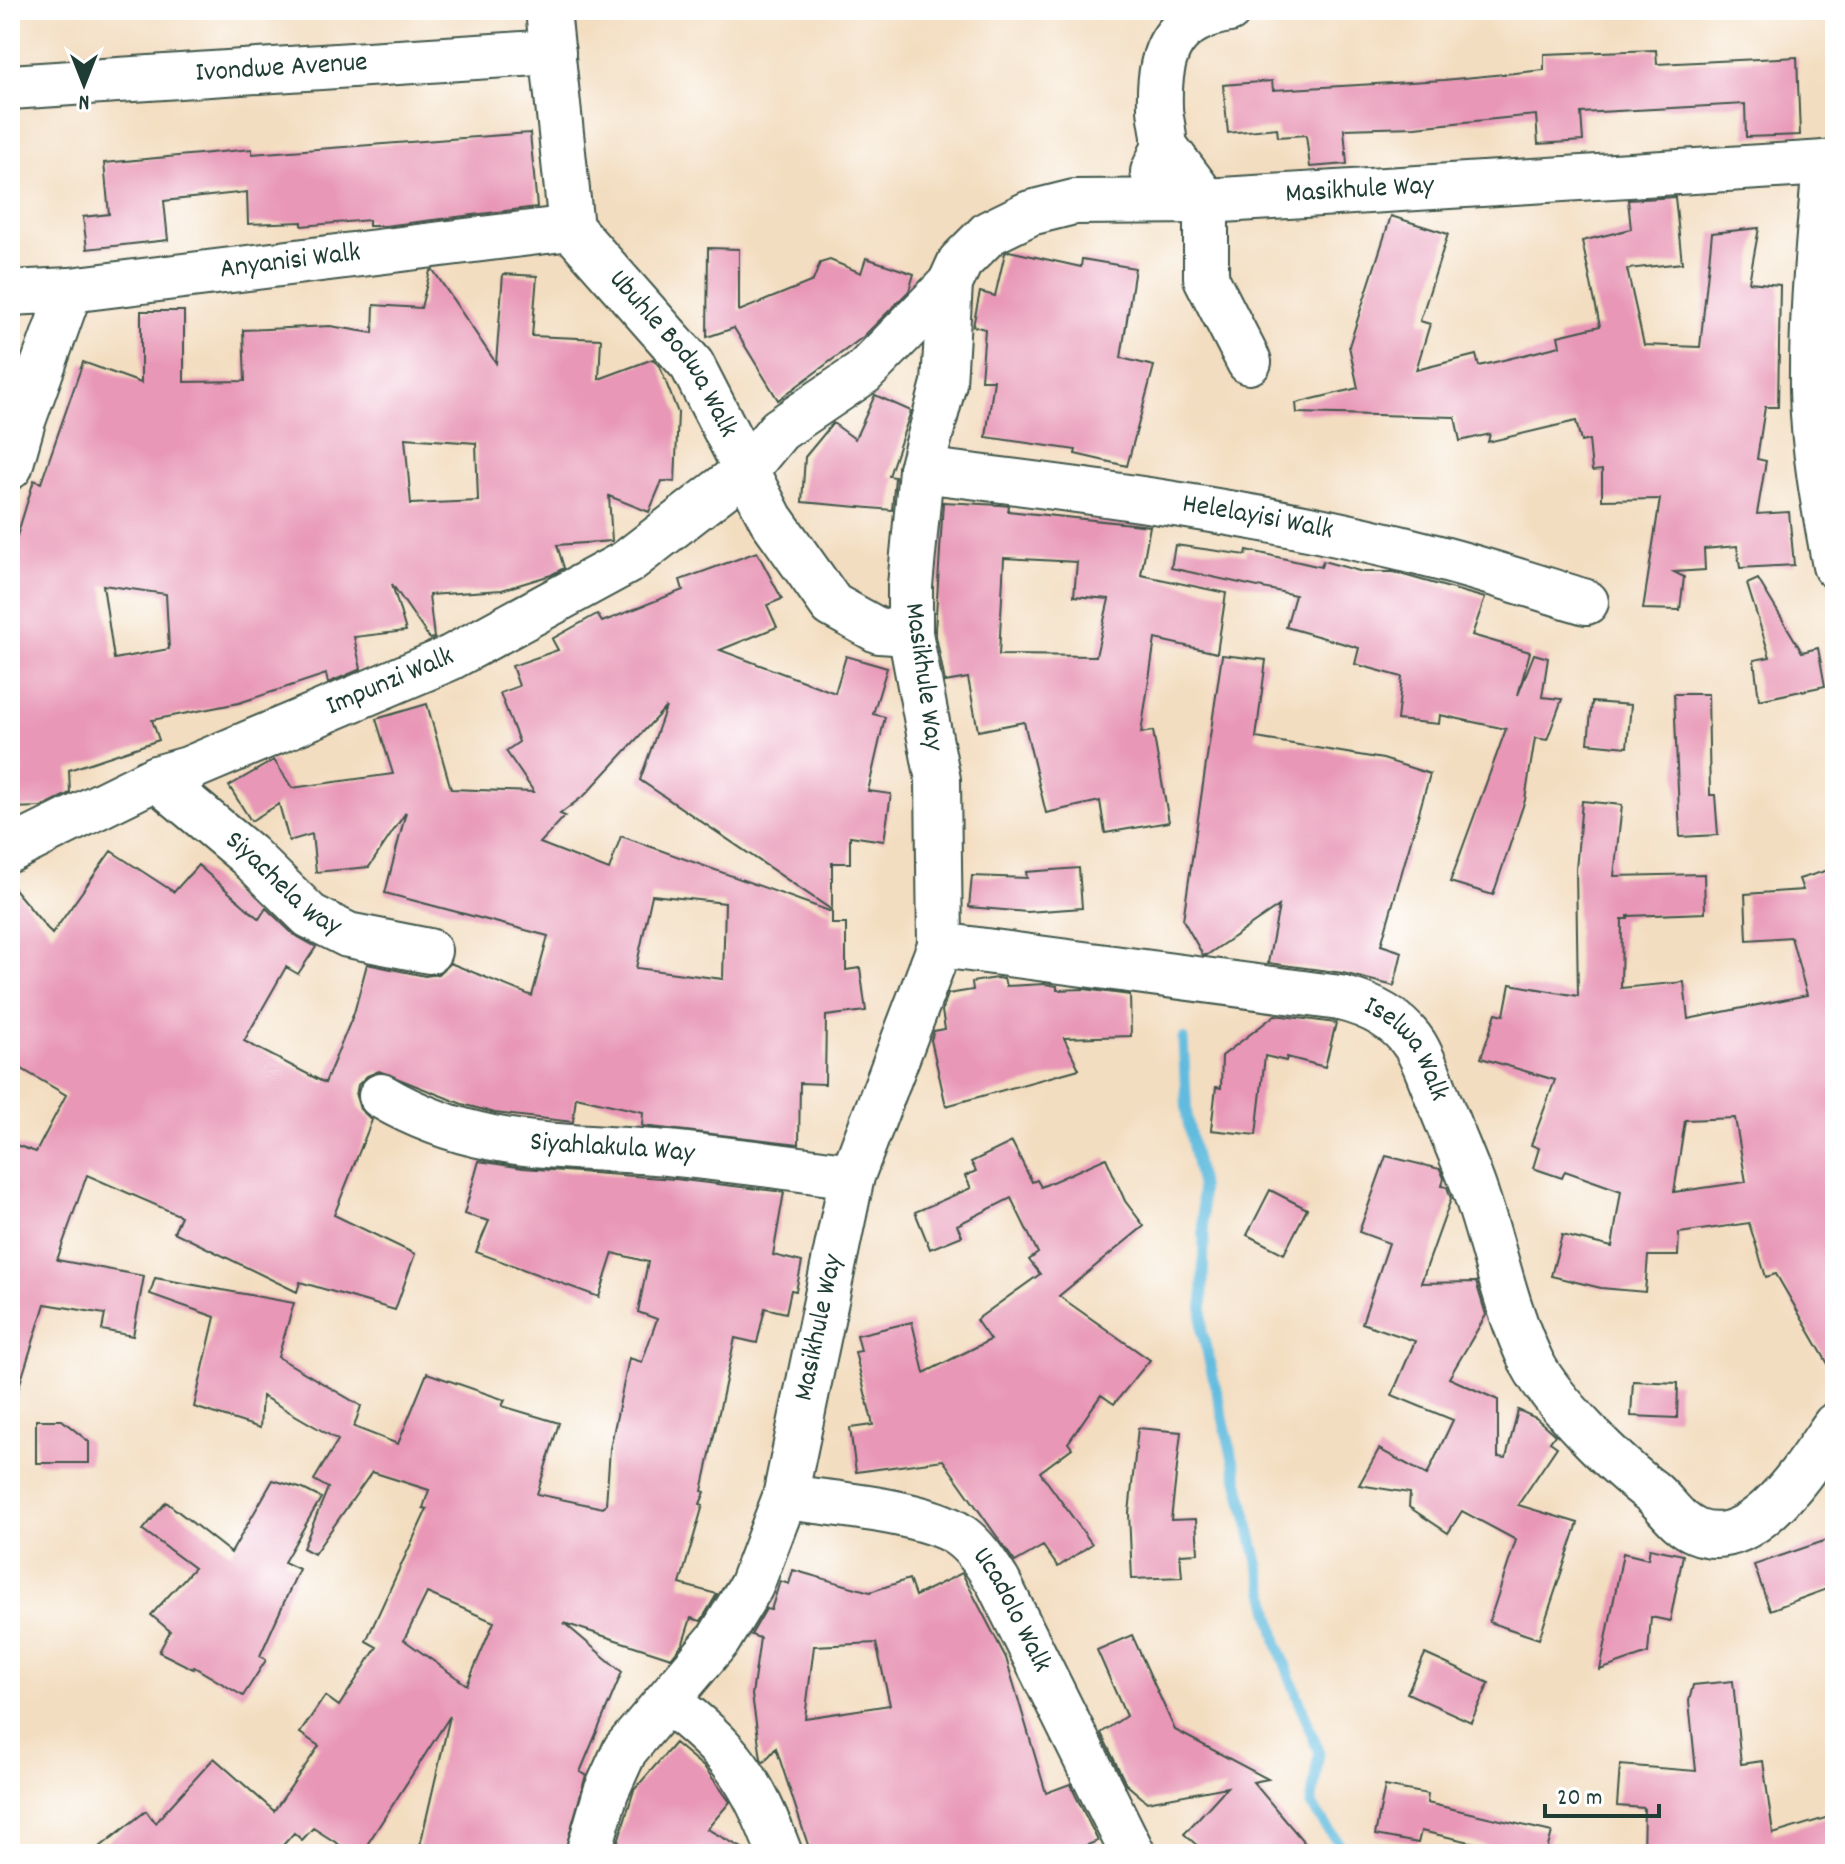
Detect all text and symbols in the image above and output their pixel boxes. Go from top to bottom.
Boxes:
north arrow [44,44,124,124]
street label: Ivondwe Avenue [194,44,369,95]
text: N [78,85,89,116]
street label: Masikhule Way [1284,167,1436,216]
street label: Anyanisi Walk [218,234,363,291]
street label: Ubuhle Bodwa Walk [598,262,746,445]
street label: Helelayisi Walk [1179,486,1337,552]
street label: Masikhule Way [892,601,952,754]
street label: Impunzi Walk [320,638,461,728]
street label: Siyachela Way [215,823,348,948]
street label: Iselwa Walk [1357,988,1457,1107]
street label: Siyahlakula Way [528,1124,697,1176]
street label: Masikhule Way [786,1250,855,1405]
street label: Ucadolo Walk [961,1540,1060,1680]
scale bar [1545,1768,1659,1818]
text: 20 m [1557,1782,1603,1816]

